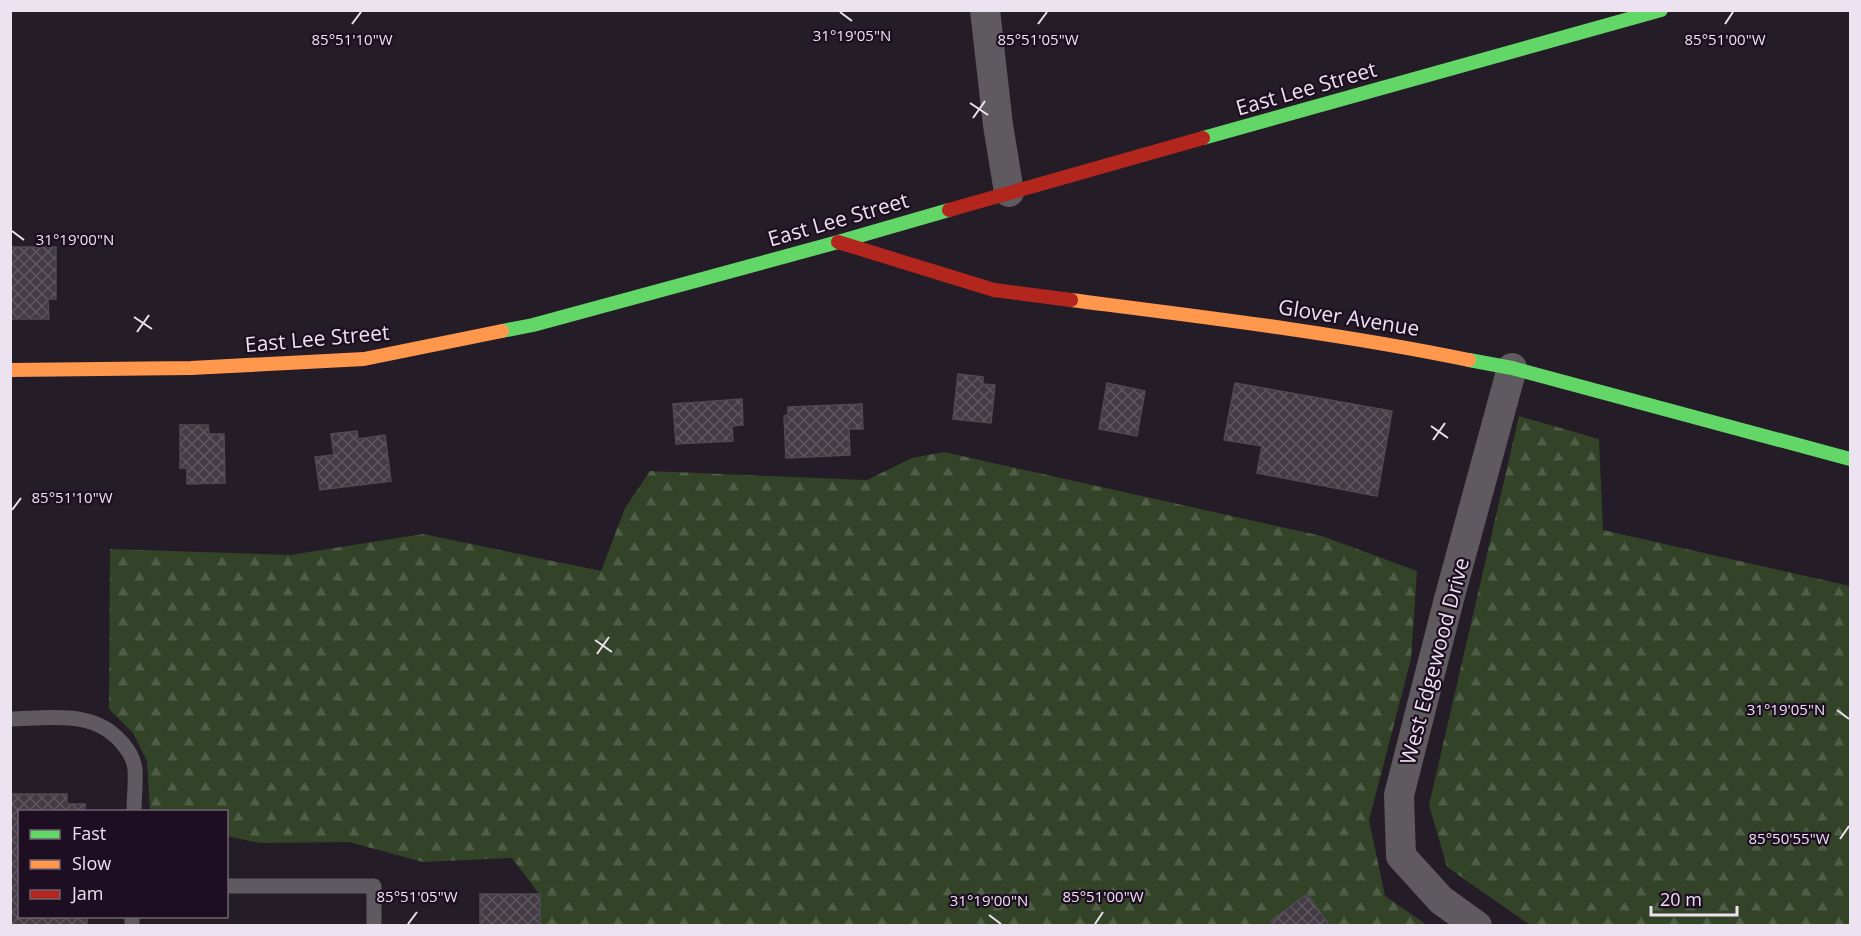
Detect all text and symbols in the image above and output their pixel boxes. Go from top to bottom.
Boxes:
text: 31°19'05"N [813,25,891,45]
text: 85°51'10"W [312,29,393,49]
text: 85°51'05"W [998,29,1079,49]
text: 85°51'00"W [1685,29,1766,49]
street label: East Lee Street [1232,55,1380,121]
street label: East Lee Street [764,186,912,252]
text: 31°19'00"N [36,229,114,249]
street label: Glover Avenue [1276,292,1422,342]
street label: East Lee Street [244,318,390,358]
text: 85°51'10"W [32,487,113,507]
street label: West Edgewood Drive [1393,554,1475,768]
text: 31°19'05"N [1747,699,1825,719]
legend [18,810,228,918]
text: Fast [72,821,106,845]
text: 85°50'55"W [1749,828,1830,848]
text: Slow [72,851,111,875]
scale bar [1651,879,1736,917]
text: Jam [70,881,104,905]
text: 85°51'05"W [377,886,458,906]
text: 85°51'00"W [1063,886,1144,906]
text: 20 m [1660,887,1702,911]
text: 31°19'00"N [950,890,1028,910]

